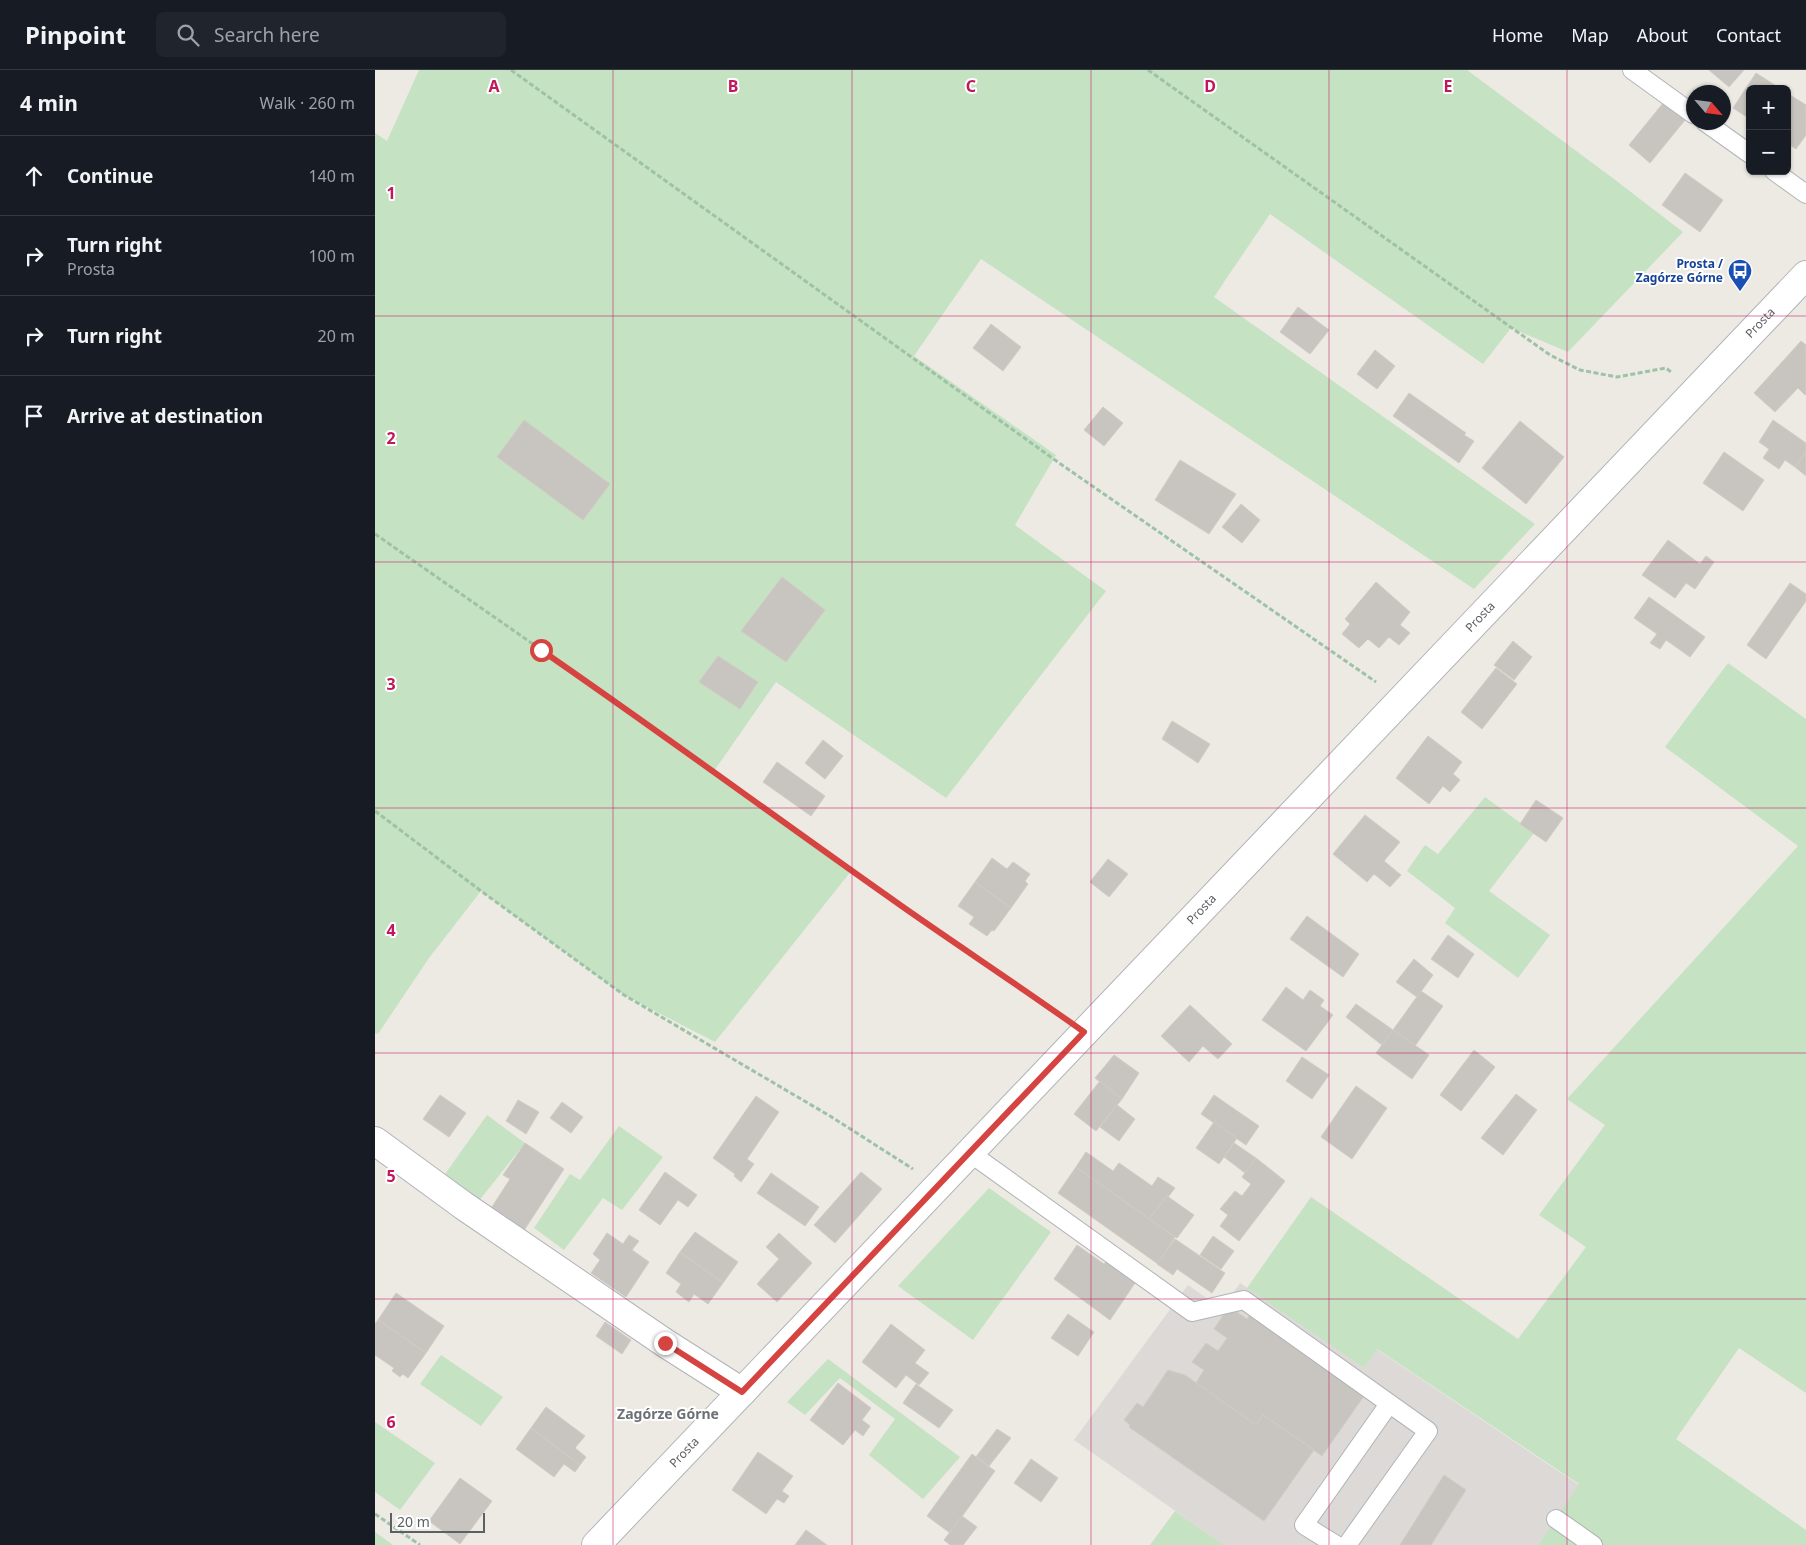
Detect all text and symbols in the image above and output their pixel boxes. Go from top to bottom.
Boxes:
search box [156,12,506,57]
text: Pinpoint [25,18,126,51]
icon: search [174,21,202,49]
text: Search here [214,22,320,48]
text: Home [1492,23,1543,47]
text: Map [1571,23,1609,47]
text: About [1637,23,1688,47]
text: Contact [1716,23,1781,47]
text: A [488,75,500,97]
text: B [728,75,738,97]
text: C [966,75,976,97]
text: D [1204,75,1216,97]
text: E [1444,75,1453,97]
north arrow [1686,85,1731,130]
map controls [1746,85,1791,175]
button: + [1746,85,1791,130]
text: 4 min [20,89,78,117]
text: Walk · 260 m [260,92,355,114]
button: − [1746,130,1791,175]
icon: ahead [20,162,48,190]
text: Continue [67,163,153,189]
text: 140 m [308,165,355,187]
text: 1 [386,182,396,204]
text: Turn right [67,232,162,258]
icon: right [20,242,48,270]
text: 100 m [308,245,355,267]
place label: Prosta / Zagórze Górne [1636,255,1723,286]
text: Prosta [67,258,115,280]
bus stop icon: Prosta / Zagórze Górne [1727,258,1753,292]
street label: Prosta [1741,304,1779,341]
icon: right [20,322,48,350]
text: Turn right [67,323,162,349]
text: 20 m [318,325,355,347]
icon: arrive [20,402,48,430]
text: Arrive at destination [67,403,263,429]
text: 2 [386,427,396,449]
street label: Prosta [1461,598,1499,635]
route start [530,639,553,662]
text: 3 [386,673,396,695]
street label: Prosta [1183,890,1220,928]
text: 4 [386,919,396,941]
text: 5 [386,1165,396,1187]
route end [654,1332,677,1355]
district label: Zagórze Górne [617,1404,719,1423]
text: 6 [386,1411,396,1433]
street label: Prosta [665,1433,703,1471]
scale bar [390,1510,485,1533]
text: 20 m [397,1512,430,1531]

